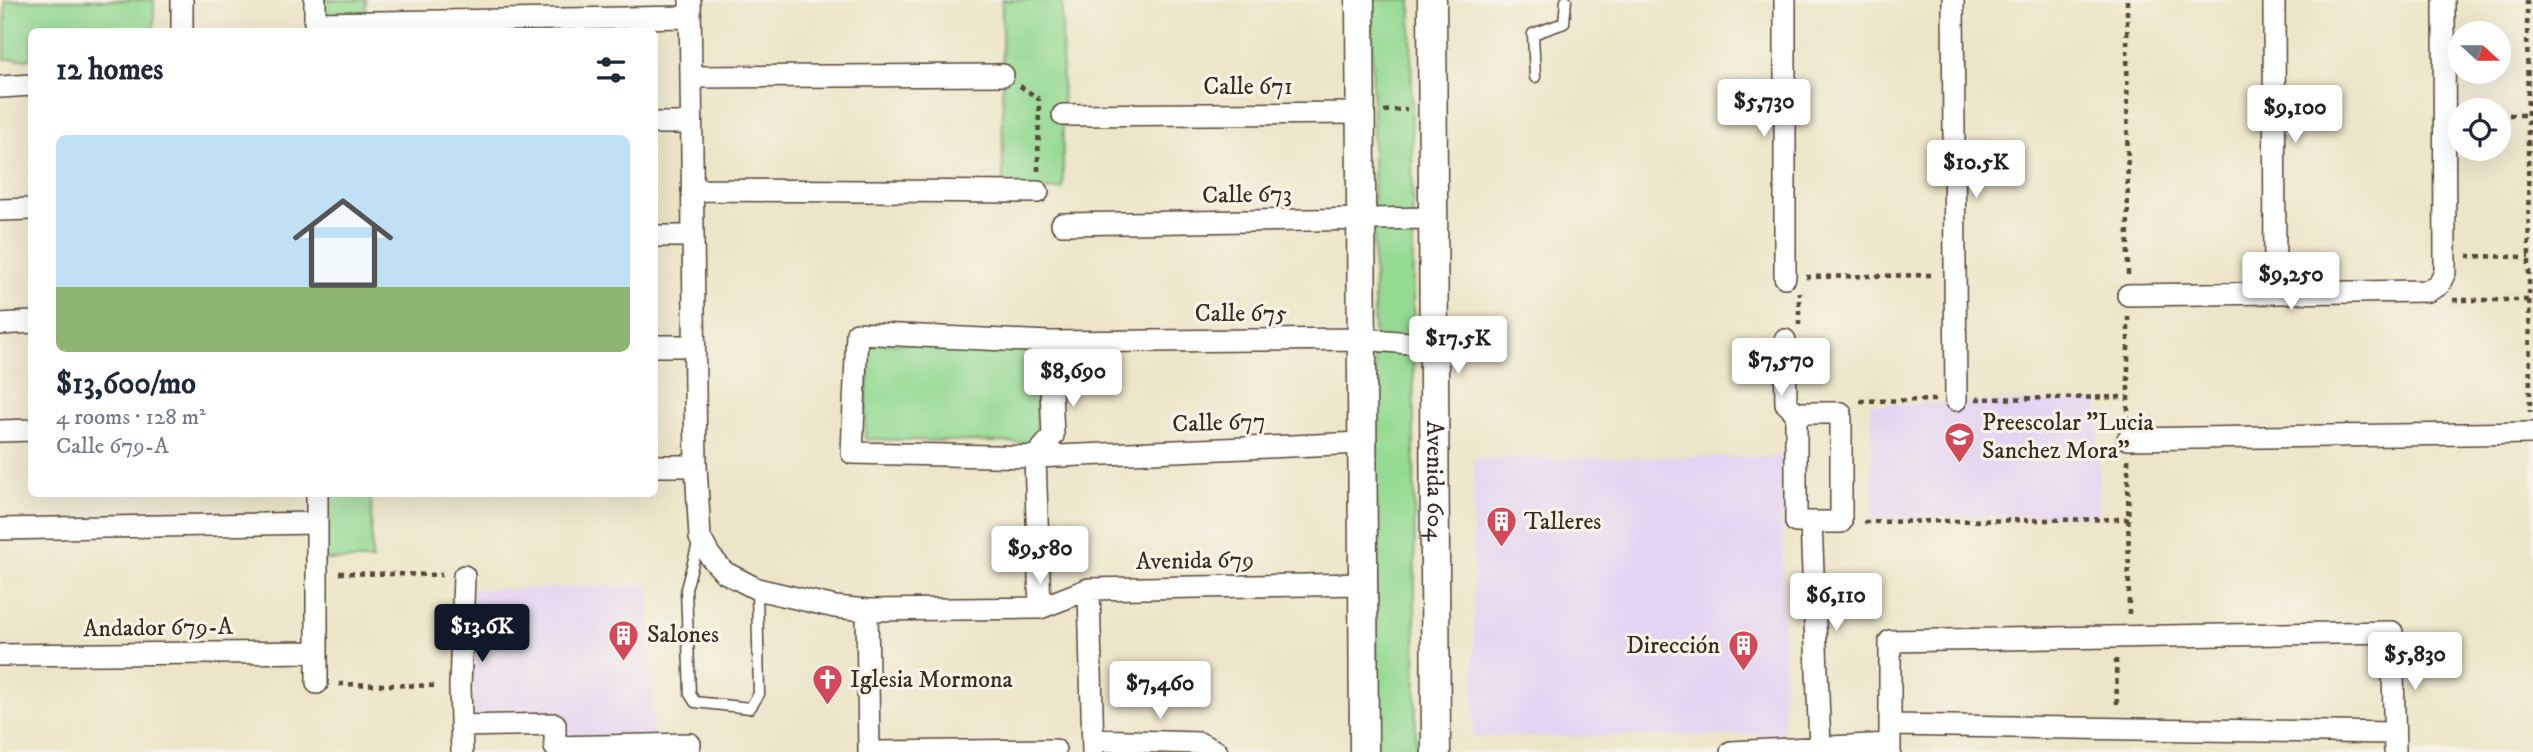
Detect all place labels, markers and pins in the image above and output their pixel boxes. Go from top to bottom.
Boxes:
pin: $5,730 [1707,80,1821,139]
pin: $9,100 [2238,86,2352,145]
pin: $10.5K [1919,140,2033,200]
pin: $9,250 [2234,252,2348,312]
pin: $17.5K [1401,316,1515,376]
pin: $7,570 [1724,338,1838,398]
pin: $8,690 [1016,350,1130,409]
place label: Preescolar "Lucia Sanchez Mora" [1982,408,2154,466]
school or university icon: Preescolar "Lucia Sanchez Mora" [1942,420,1976,464]
building icon: Talleres [1484,505,1518,549]
place label: Talleres [1524,507,1601,537]
pin: $9,580 [983,526,1097,586]
pin: $6,110 [1779,574,1893,633]
pin: $13.6K [425,604,539,664]
building icon: Salones [607,618,641,662]
place label: Salones [647,620,719,650]
building icon: Dirección [1726,629,1760,673]
place label: Dirección [1626,631,1720,661]
pin: $5,830 [2358,632,2472,692]
pin: $7,460 [1103,662,1217,721]
church icon: Iglesia Mormona [810,663,844,707]
place label: Iglesia Mormona [850,665,1013,695]

